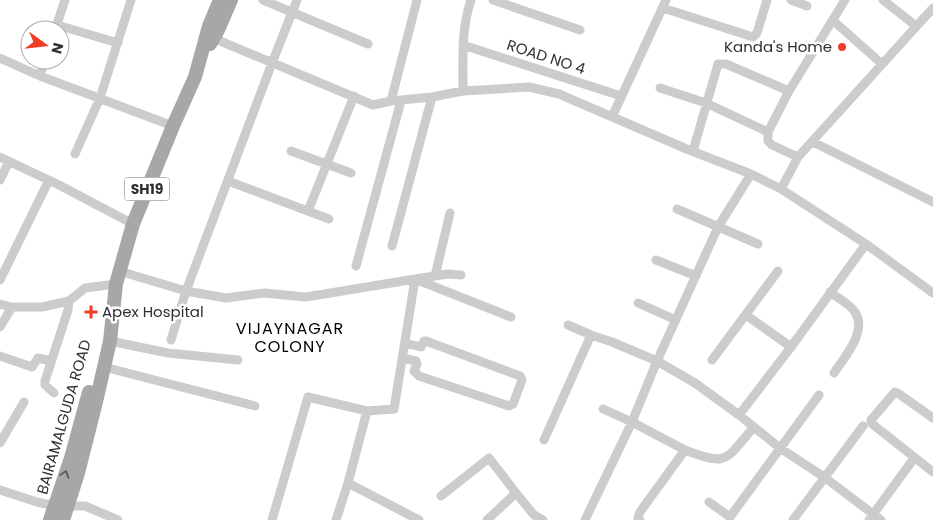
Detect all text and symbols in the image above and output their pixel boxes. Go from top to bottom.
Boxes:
north arrow [20,20,70,70]
street label: ROAD NO 4 [504,34,588,79]
place label: Kanda's Home [724,36,832,57]
text: N [47,41,69,56]
marker: Kanda's Home [836,41,848,53]
road number: SH19 [124,178,170,200]
place label: Apex Hospital [102,301,204,322]
marker: Apex Hospital [84,305,98,319]
district label: VIJAYNAGAR COLONY [236,317,344,358]
street label: BAIRAMALGUDA ROAD [31,337,96,497]
one-way arrow [60,470,70,478]

